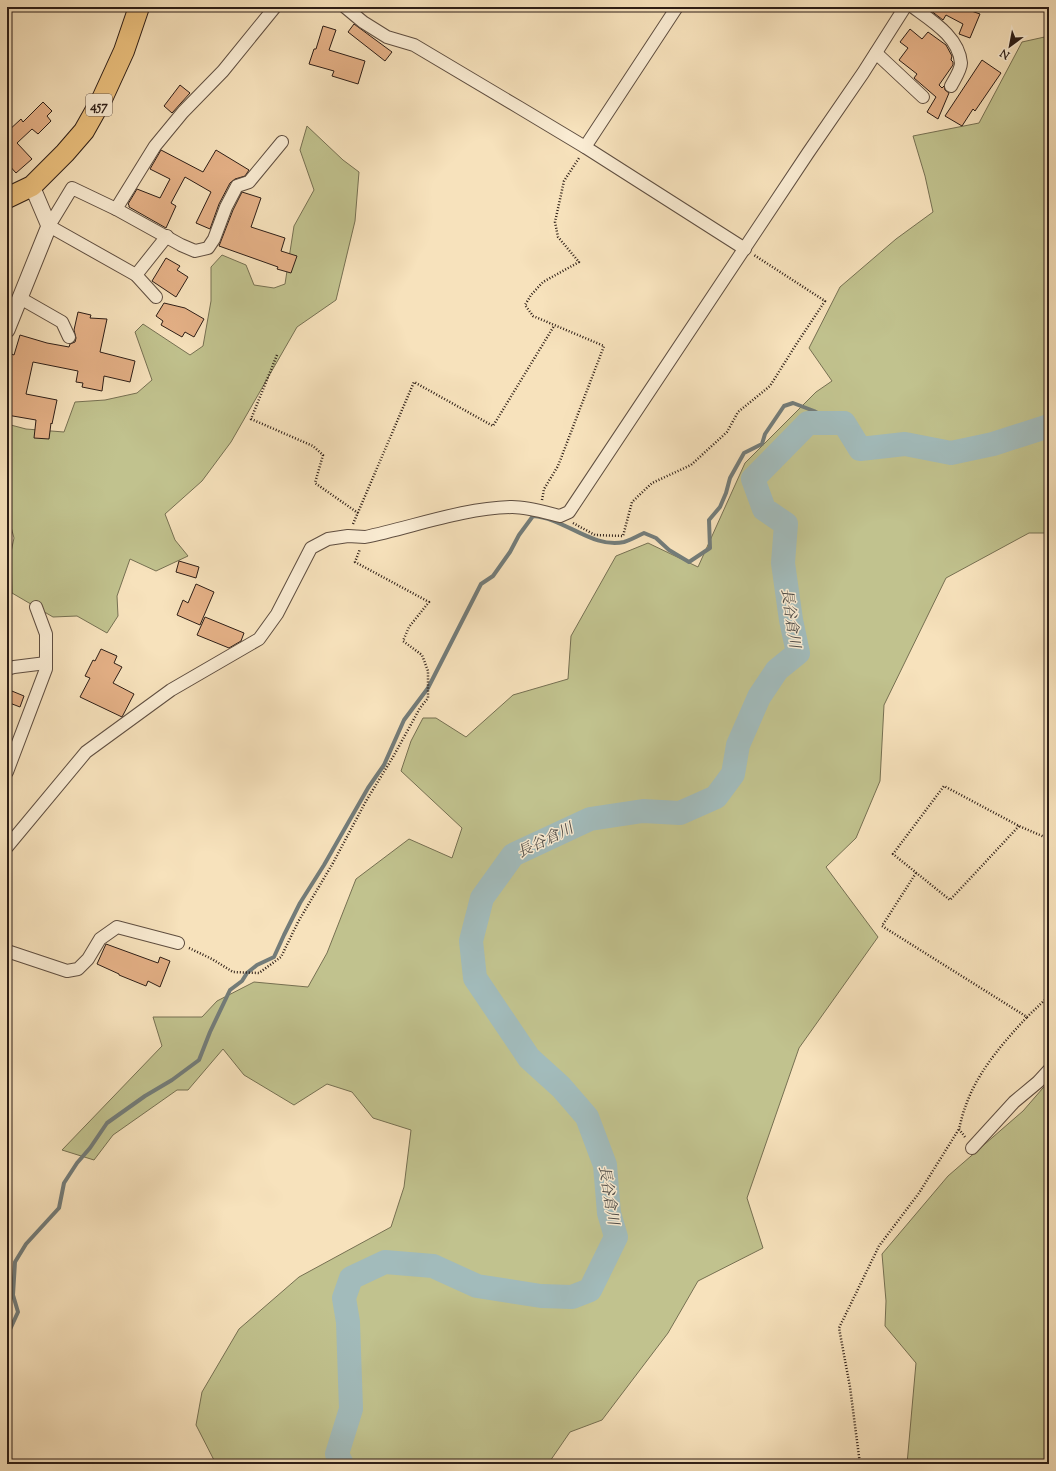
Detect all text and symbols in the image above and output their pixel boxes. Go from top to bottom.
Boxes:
north arrow [990,26,1030,66]
text: N [997,44,1014,63]
road number: 457 [86,94,112,116]
water label: 長谷倉川 [775,587,804,651]
water label: 長谷倉川 [514,818,579,864]
water label: 長谷倉川 [592,1164,623,1228]

